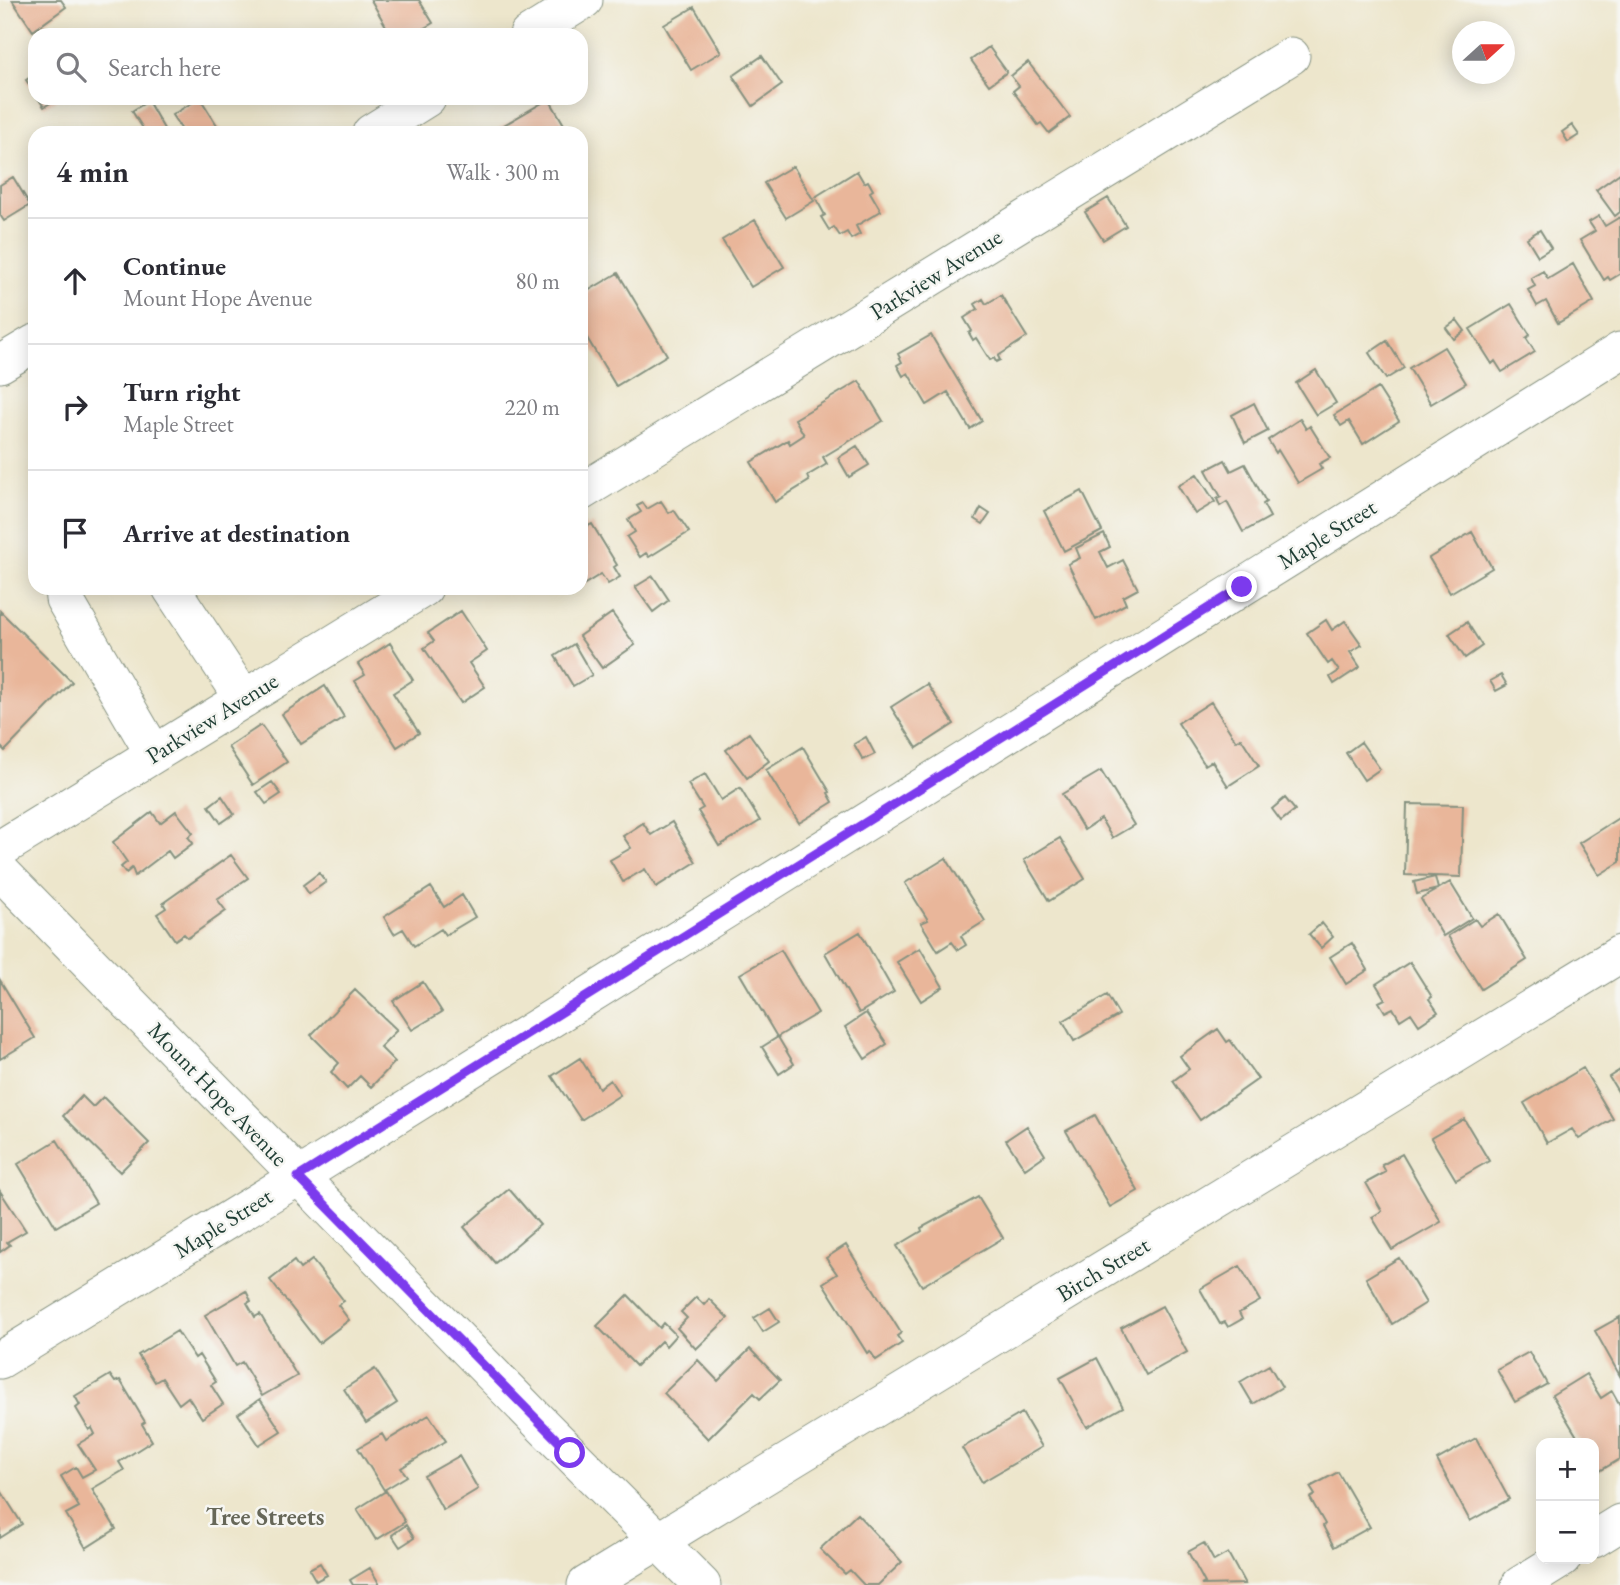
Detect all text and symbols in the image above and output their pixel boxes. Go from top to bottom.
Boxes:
north arrow [1452,21,1515,84]
search box [28,28,588,105]
icon: search [52,48,90,86]
text: Search here [108,50,221,84]
text: 4 min [56,152,129,191]
text: Walk · 300 m [446,157,560,187]
street label: Parkview Avenue [864,221,1008,327]
text: Continue [123,249,226,283]
icon: ahead [56,262,94,300]
text: 80 m [515,266,560,296]
text: Mount Hope Avenue [123,283,312,313]
text: Turn right [123,375,241,409]
icon: right [56,388,94,426]
text: 220 m [504,392,560,422]
text: Maple Street [123,409,234,439]
street label: Maple Street [1272,492,1383,576]
icon: arrive [56,514,94,552]
text: Arrive at destination [123,516,350,550]
route end [1226,571,1257,602]
street label: Parkview Avenue [140,665,284,771]
street label: Mount Hope Avenue [141,1016,295,1173]
street label: Maple Street [168,1181,279,1265]
street label: Birch Street [1051,1229,1156,1308]
route start [554,1437,585,1468]
map controls [1536,1438,1599,1564]
button: + [1536,1438,1599,1501]
district label: Tree Streets [206,1501,324,1532]
button: − [1536,1501,1599,1564]

